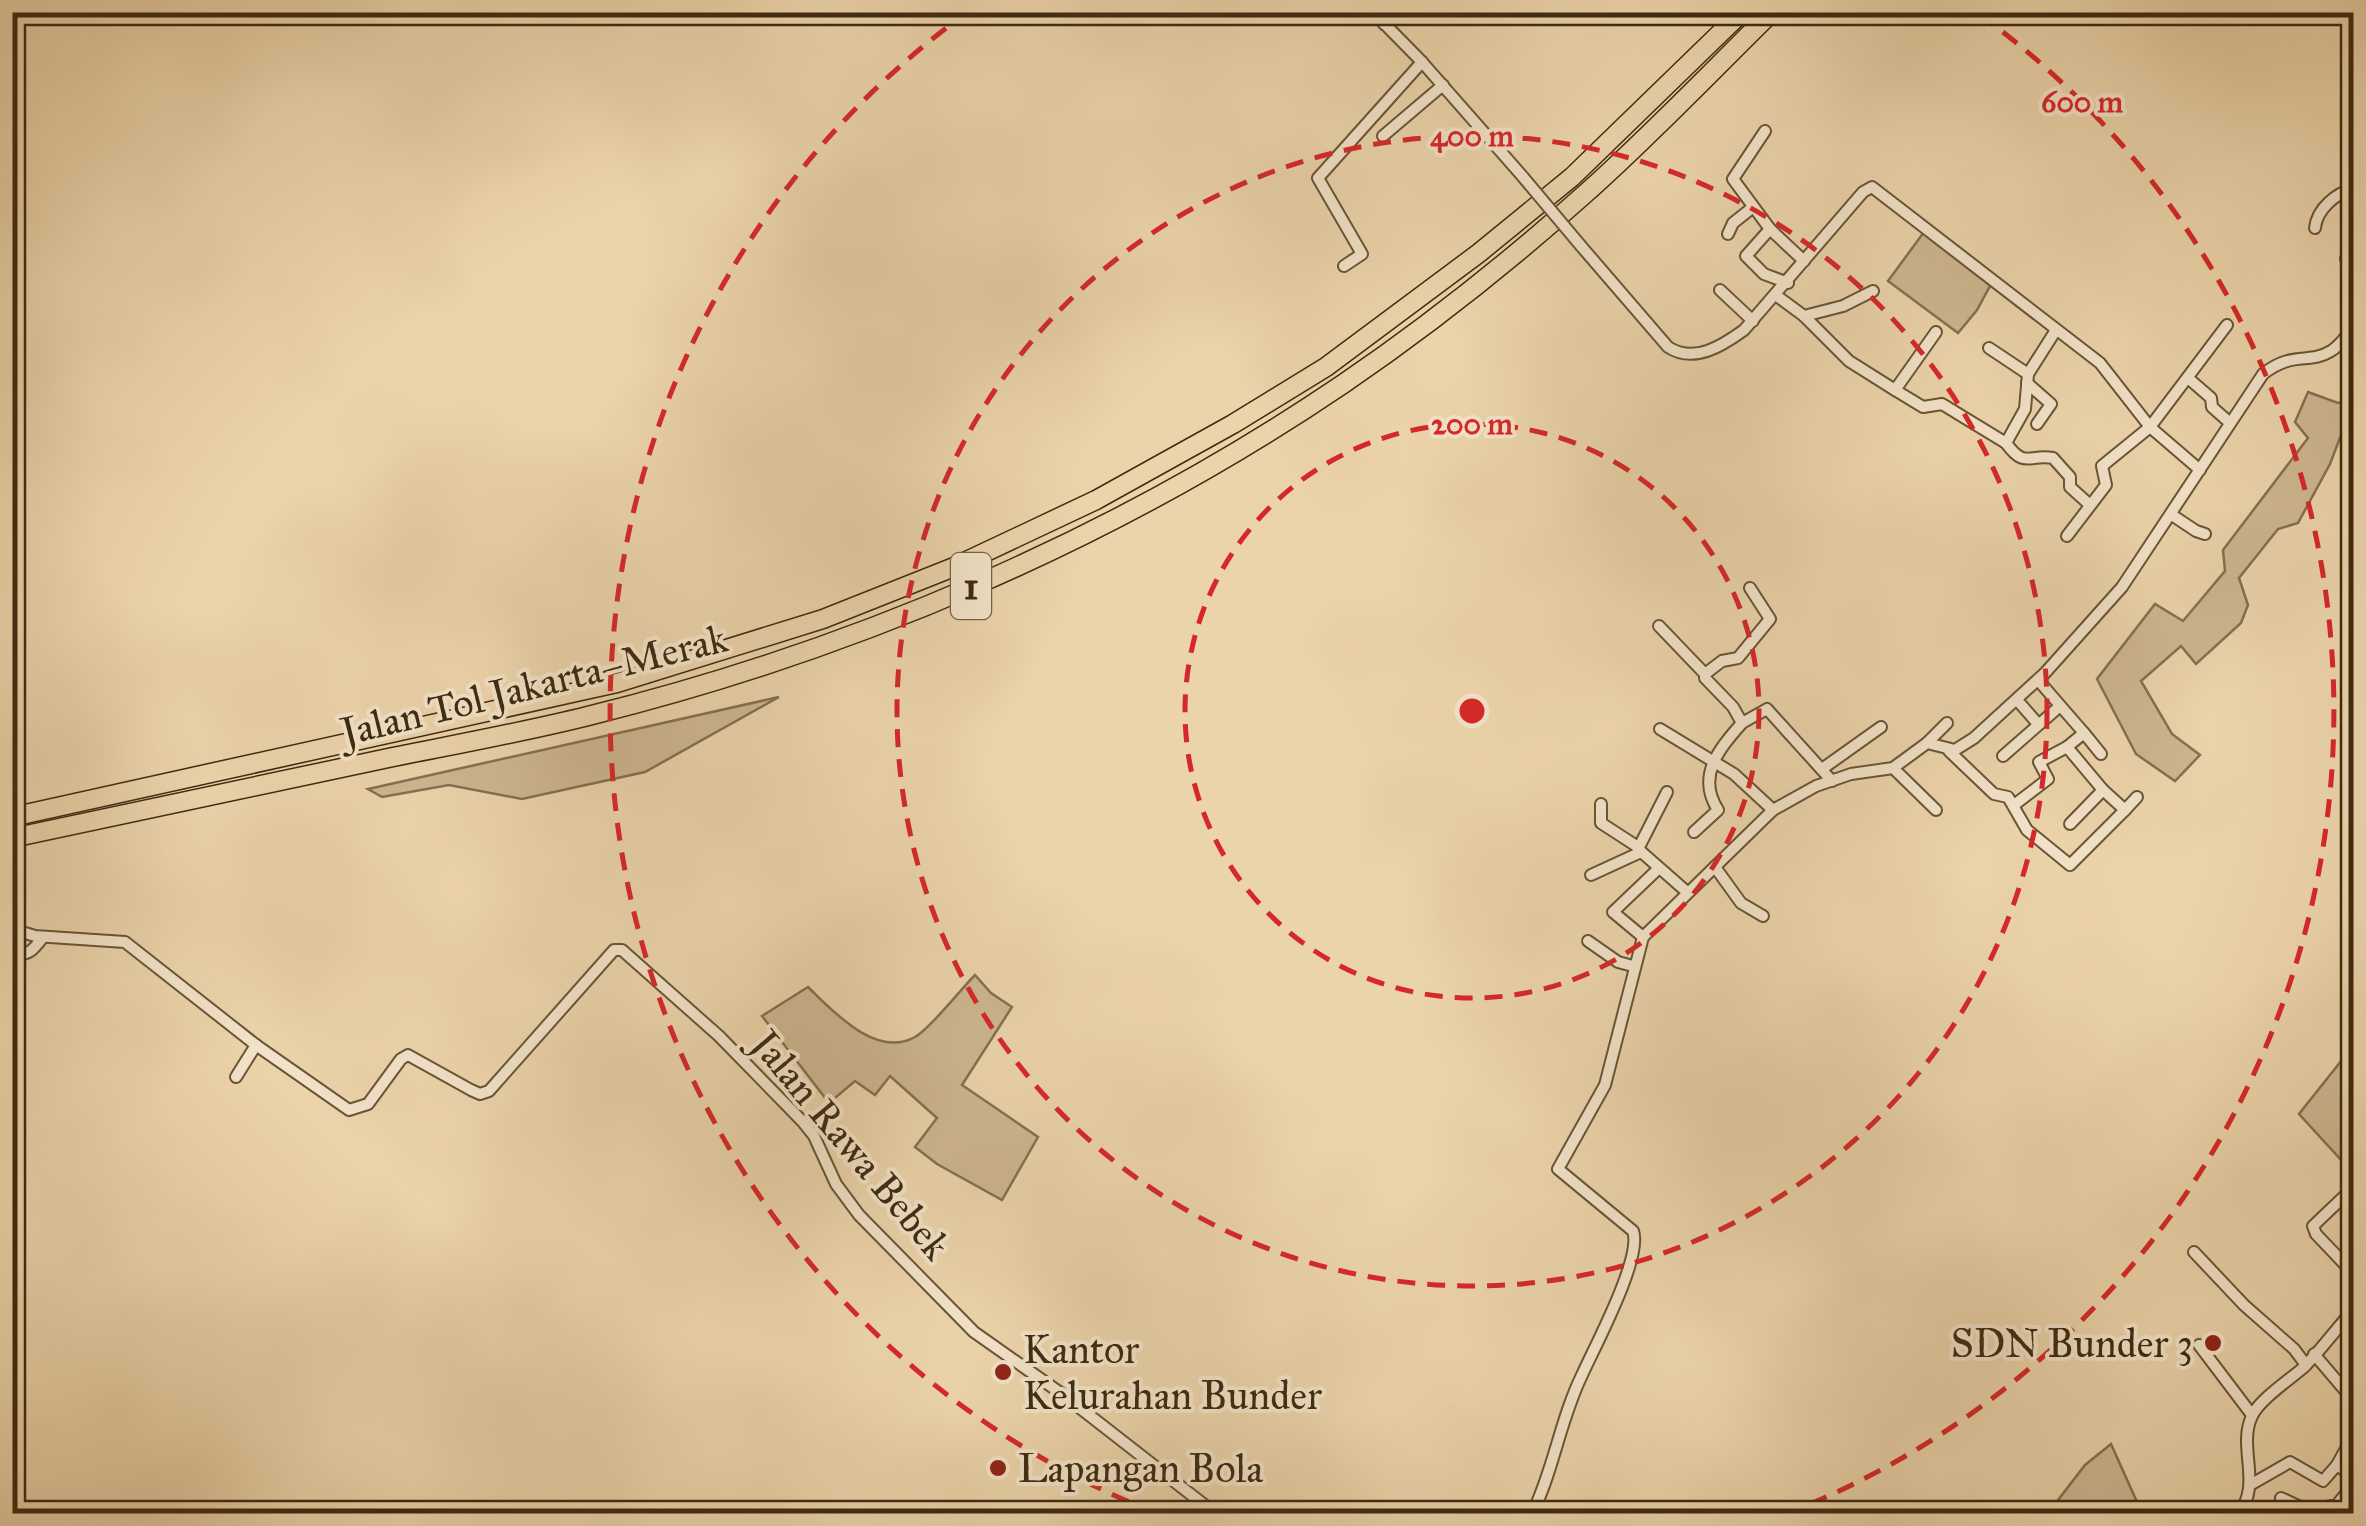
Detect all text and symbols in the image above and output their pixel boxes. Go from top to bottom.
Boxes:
text: 600 m [2041,84,2124,120]
text: 400 m [1430,118,1514,154]
text: 200 m [1431,406,1513,442]
road number: 1 [951,553,991,619]
street label: Jalan Tol Jakarta–Merak [332,613,733,758]
centre of rings [1454,693,1490,729]
street label: Jalan Rawa Bebek [738,1017,961,1270]
place label: SDN Bunder 3 [1951,1319,2193,1368]
place label: Kantor Kelurahan Bunder [1023,1325,1322,1420]
marker: SDN Bunder 3 [2202,1332,2224,1354]
marker: Kantor Kelurahan Bunder [992,1361,1014,1383]
place label: Lapangan Bola [1018,1444,1263,1493]
marker: Lapangan Bola [987,1457,1009,1479]

